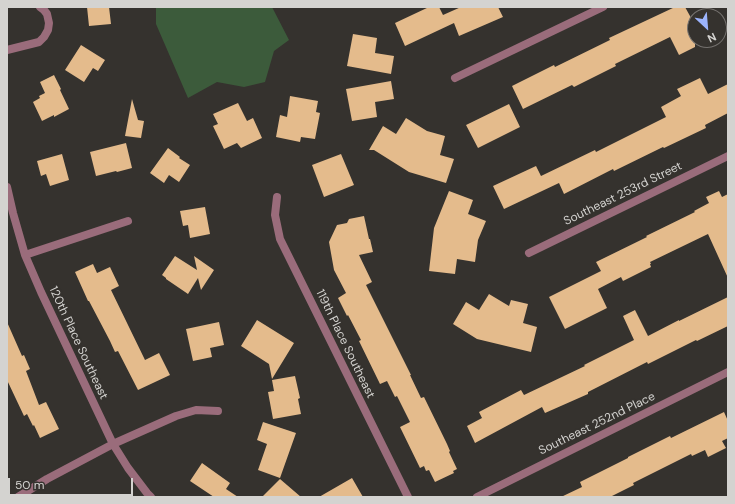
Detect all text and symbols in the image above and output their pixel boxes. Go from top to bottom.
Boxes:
north arrow [687,8,727,48]
text: N [705,30,718,46]
street label: Southeast 253rd Street [562,159,684,229]
street label: 120th Place Southeast [45,284,111,402]
street label: 119th Place Southeast [312,287,378,401]
street label: Southeast 252nd Place [536,389,658,459]
scale bar [10,470,135,496]
text: 50 m [15,477,44,493]

